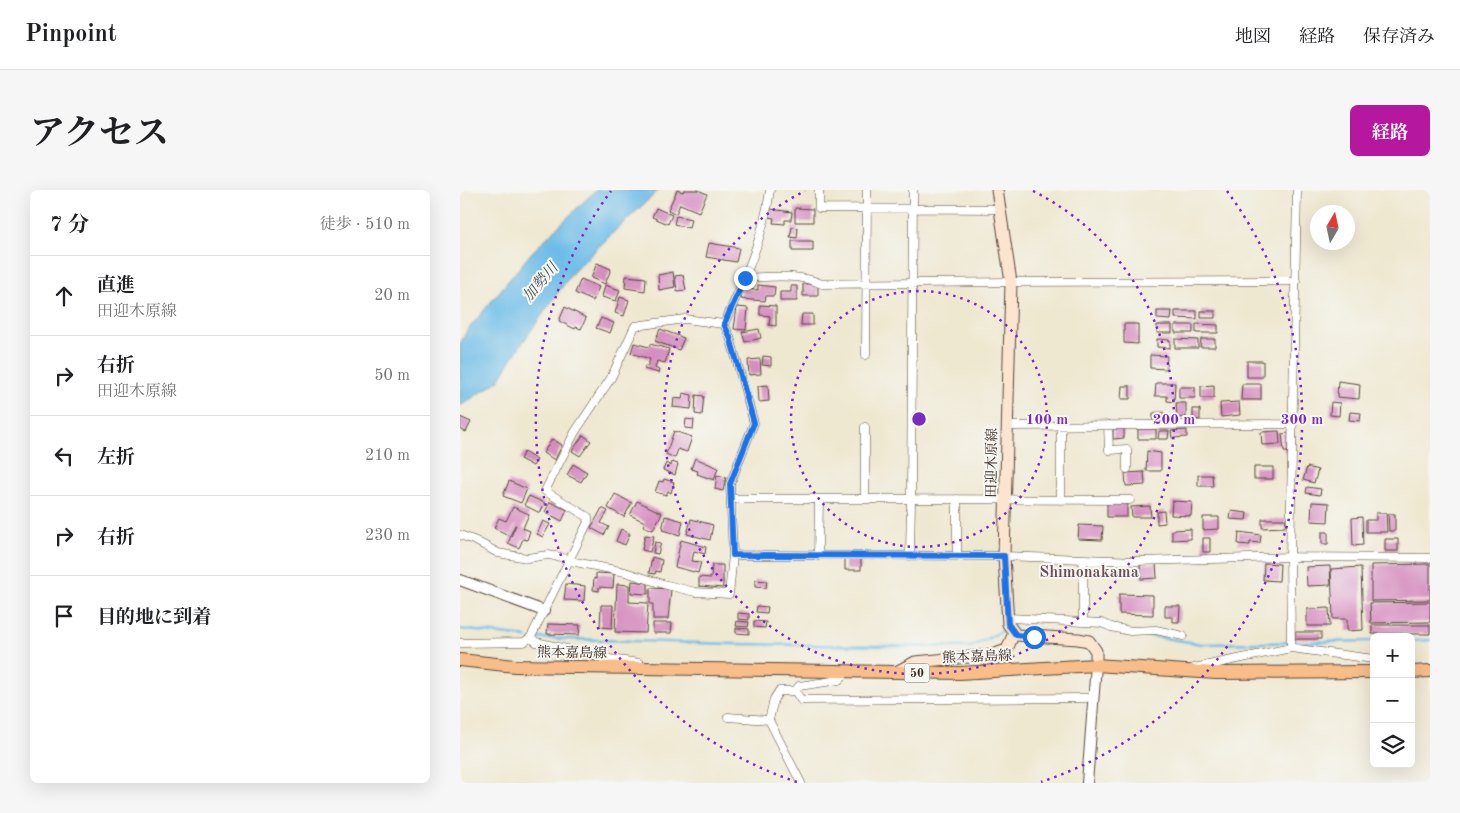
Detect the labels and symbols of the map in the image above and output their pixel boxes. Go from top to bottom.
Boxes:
north arrow [1310,205,1355,250]
water label: 加勢川 [519,258,563,305]
route end [734,267,757,290]
centre of rings [910,410,928,428]
text: 100 m [1026,413,1068,428]
text: 200 m [1153,413,1195,428]
text: 300 m [1281,413,1323,428]
street label: 田迎木原線 [983,428,1000,498]
district label: Shimonakama [1039,565,1139,581]
route start [1023,626,1046,649]
street label: 熊本嘉島線 [537,644,607,661]
street label: 熊本嘉島線 [942,648,1012,665]
road number: 50 [904,663,930,682]

